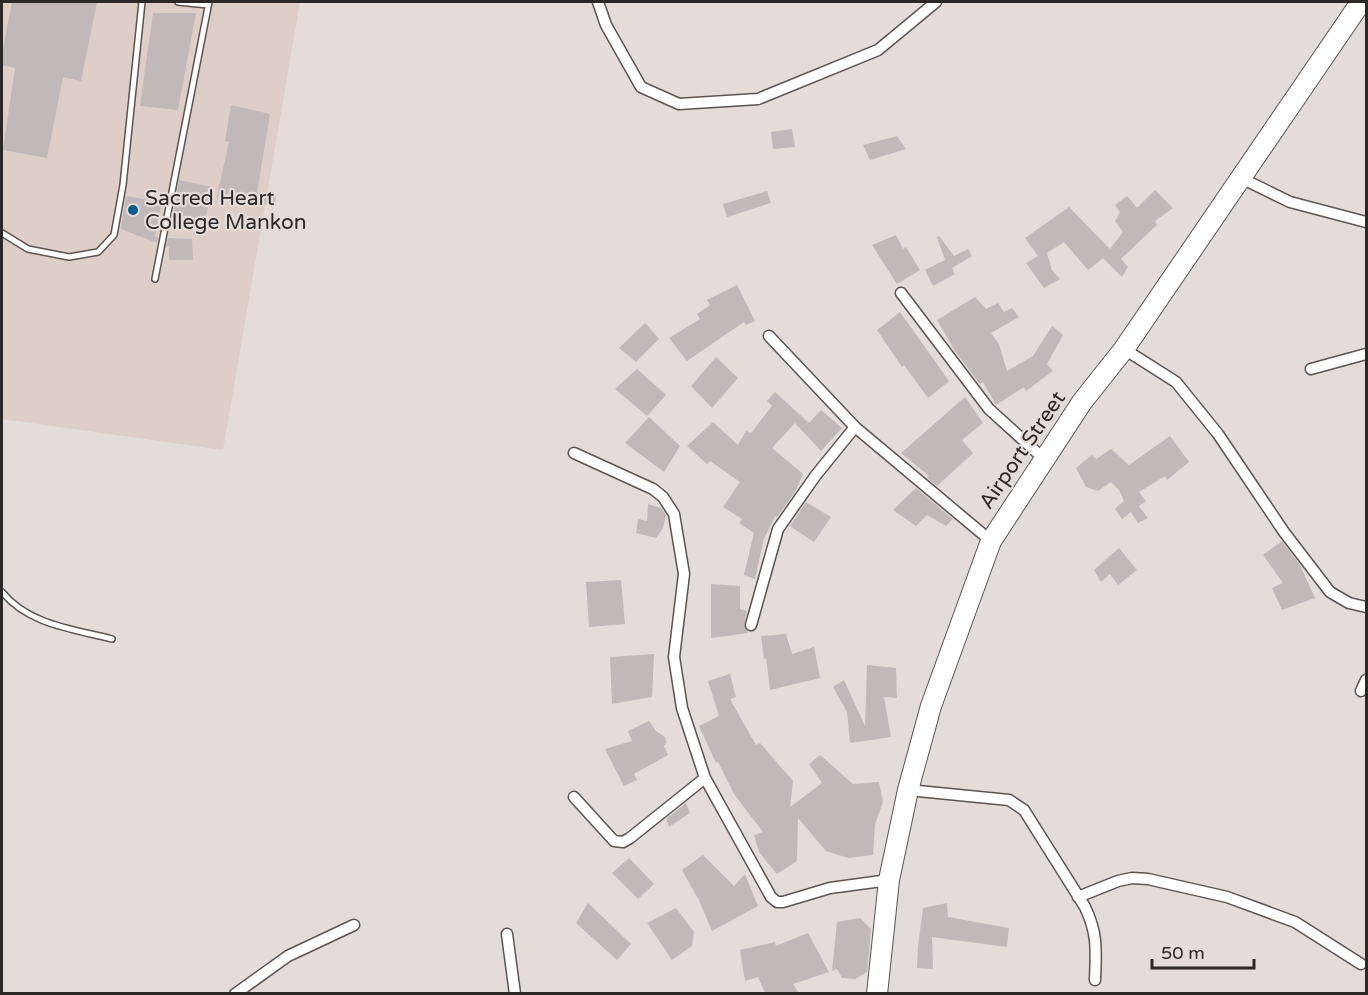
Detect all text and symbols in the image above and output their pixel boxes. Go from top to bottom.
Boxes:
place label: Sacred Heart College Mankon [145,186,307,235]
marker: Sacred Heart College Mankon [126,203,140,217]
street label: Airport Street [974,387,1071,514]
scale bar [1152,932,1254,970]
text: 50 m [1161,942,1205,964]

